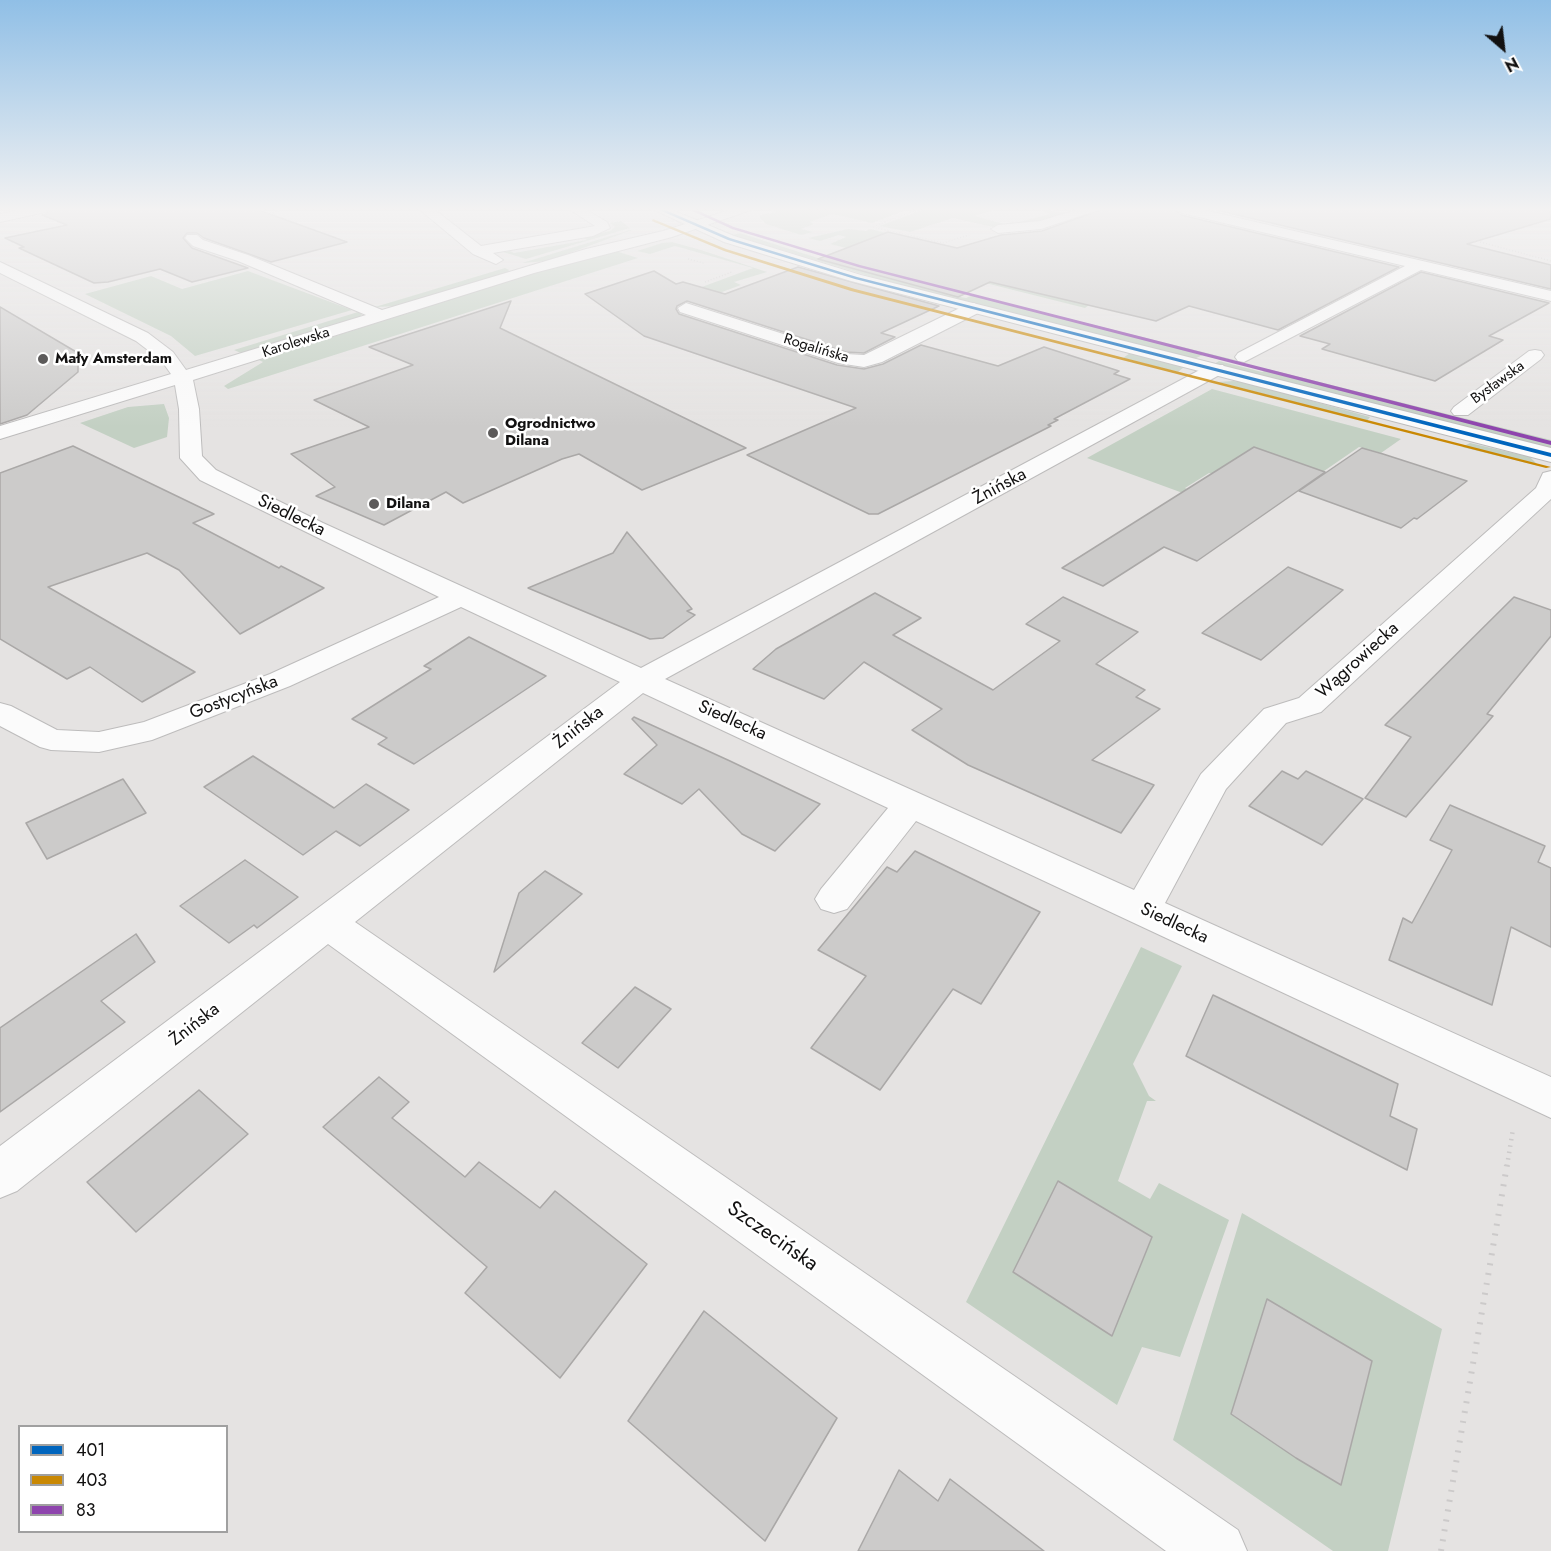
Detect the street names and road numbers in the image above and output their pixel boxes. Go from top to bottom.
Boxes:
street label: Karolewska [260,324,332,362]
street label: Rogalińska [781,331,851,367]
street label: Bysławska [1468,358,1528,408]
street label: Żnińska [970,464,1030,510]
street label: Siedlecka [254,490,328,542]
street label: Wągrowiecka [1312,618,1404,704]
street label: Gostycyńska [187,671,281,725]
street label: Siedlecka [694,696,770,746]
street label: Żnińska [550,702,608,754]
street label: Siedlecka [1137,899,1211,949]
street label: Żnińska [166,999,224,1051]
street label: Szczecińska [722,1196,822,1278]

